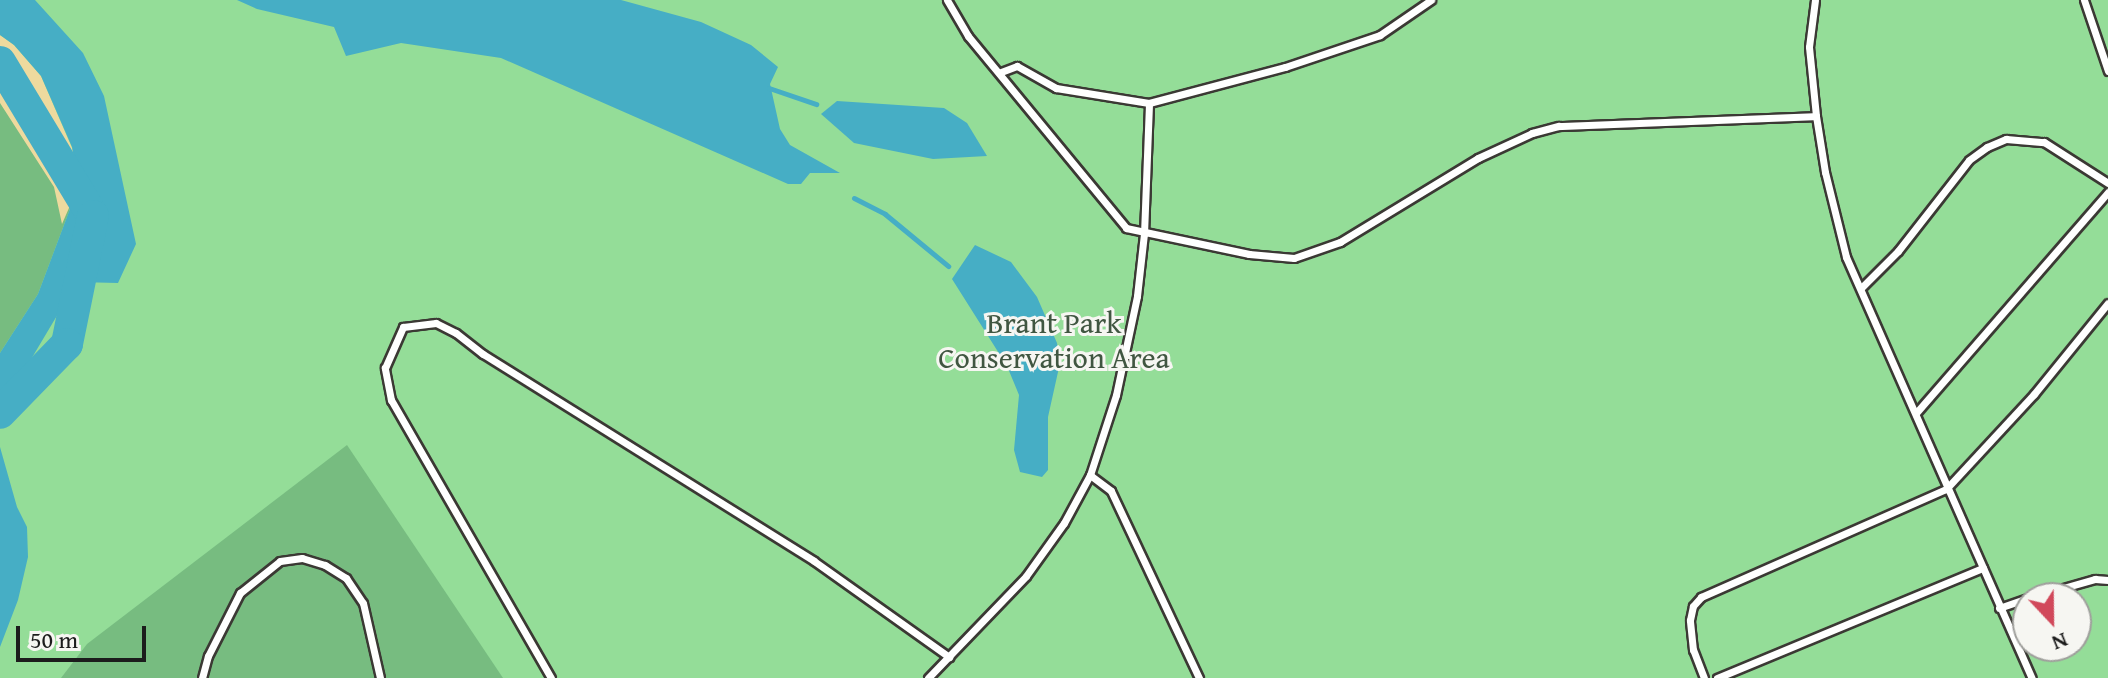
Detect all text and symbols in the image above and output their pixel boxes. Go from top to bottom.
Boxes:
park label: Brant Park Conservation Area [938,304,1170,374]
north arrow [2012,582,2092,662]
scale bar [20,610,150,660]
text: 50 m [30,622,78,657]
text: N [2047,625,2073,660]

